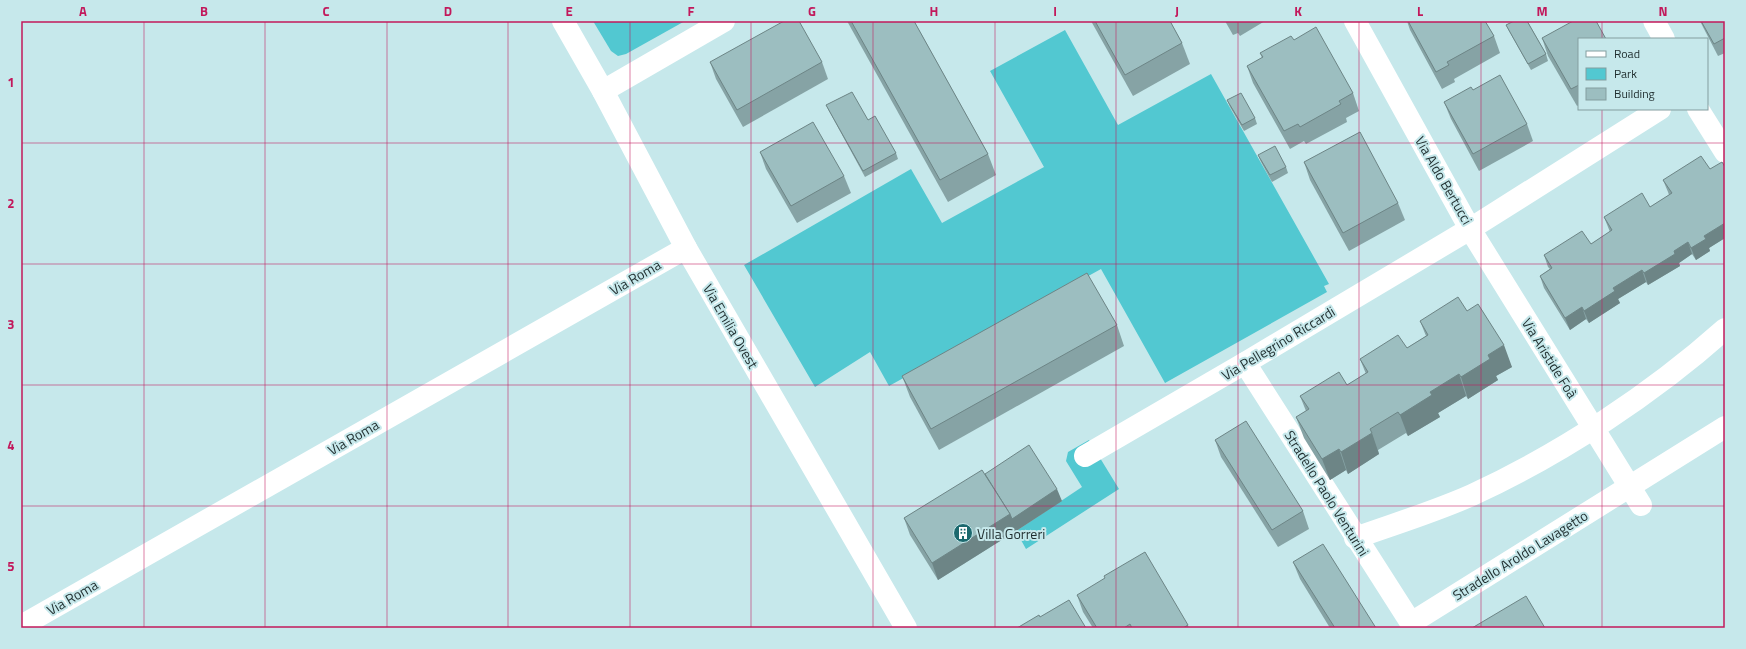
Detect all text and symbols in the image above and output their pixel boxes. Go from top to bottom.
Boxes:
text: A [79,1,87,21]
text: B [200,1,208,21]
text: C [322,1,330,21]
text: D [444,1,452,21]
text: E [565,1,573,21]
text: F [688,1,695,21]
text: G [808,1,816,21]
text: H [930,1,938,21]
text: I [1053,1,1057,21]
text: J [1175,1,1179,21]
text: K [1294,1,1302,21]
text: L [1417,1,1423,21]
text: M [1536,1,1548,21]
text: N [1658,1,1668,21]
legend [1578,38,1708,110]
text: Road [1614,44,1640,63]
text: Park [1614,64,1637,83]
text: 1 [7,72,15,92]
text: Building [1614,84,1655,103]
street label: Via Aldo Bertucci [1410,132,1478,228]
text: 2 [7,193,15,213]
street label: Via Roma [606,254,664,300]
street label: Via Emilia Ovest [698,280,764,372]
street label: Via Pellegrino Riccardi [1217,301,1339,385]
text: 3 [7,314,15,334]
street label: Via Aristide Foà [1517,314,1583,402]
street label: Via Roma [324,414,382,460]
street label: Stradello Paolo Venturini [1280,426,1374,560]
text: 4 [7,435,15,455]
street label: Stradello Aroldo Lavagetto [1448,505,1592,605]
building icon: Villa Gorreri [952,522,974,544]
place label: Villa Gorreri [977,523,1045,544]
text: 5 [7,556,15,576]
street label: Via Roma [43,574,101,620]

